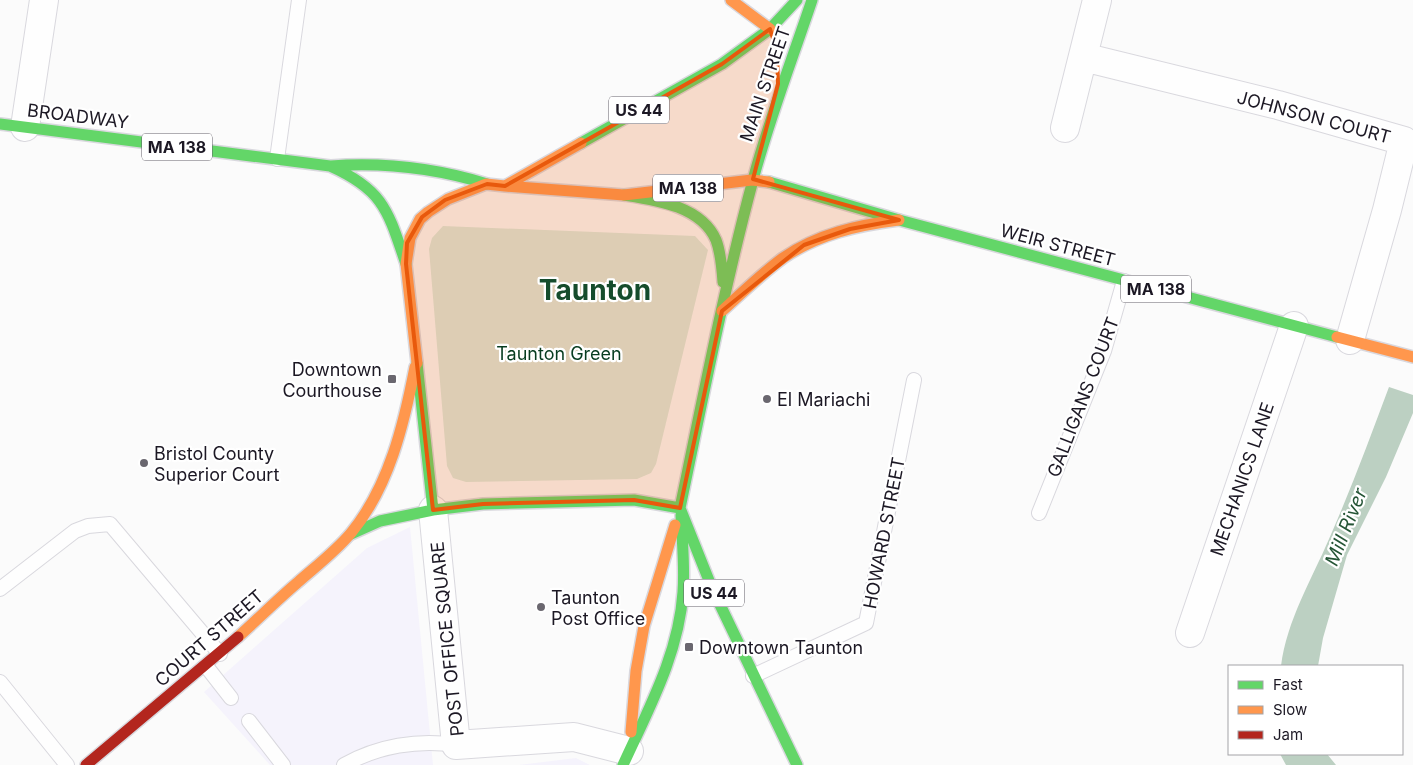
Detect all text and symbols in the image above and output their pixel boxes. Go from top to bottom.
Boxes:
street label: MAIN STREET [736,24,794,144]
street label: JOHNSON COURT [1235,86,1393,148]
road number: US 44 [609,96,669,124]
street label: BROADWAY [26,99,130,133]
road number: MA 138 [142,134,212,160]
road number: MA 138 [653,174,723,202]
street label: WEIR STREET [998,220,1118,270]
district label: Taunton [539,273,651,307]
road number: MA 138 [1121,276,1191,302]
street label: GALLIGANS COURT [1043,314,1123,480]
park label: Taunton Green [496,343,622,364]
place label: Downtown Courthouse [282,359,382,401]
marker: Downtown Courthouse [386,373,398,385]
place label: El Mariachi [777,389,870,410]
marker: El Mariachi [761,393,773,405]
street label: MECHANICS LANE [1206,399,1278,559]
place label: Bristol County Superior Court [154,443,279,485]
street label: HOWARD STREET [859,455,909,611]
marker: Bristol County Superior Court [138,457,150,469]
water label: Mill River [1320,484,1372,569]
street label: POST OFFICE SQUARE [426,541,468,737]
road number: US 44 [684,580,744,606]
street label: COURT STREET [151,585,267,691]
place label: Taunton Post Office [551,587,645,629]
marker: Taunton Post Office [535,601,547,613]
place label: Downtown Taunton [699,637,863,658]
marker: Downtown Taunton [683,641,695,653]
legend [1228,665,1403,755]
text: Fast [1273,675,1303,694]
text: Slow [1273,700,1307,719]
text: Jam [1273,725,1303,744]

